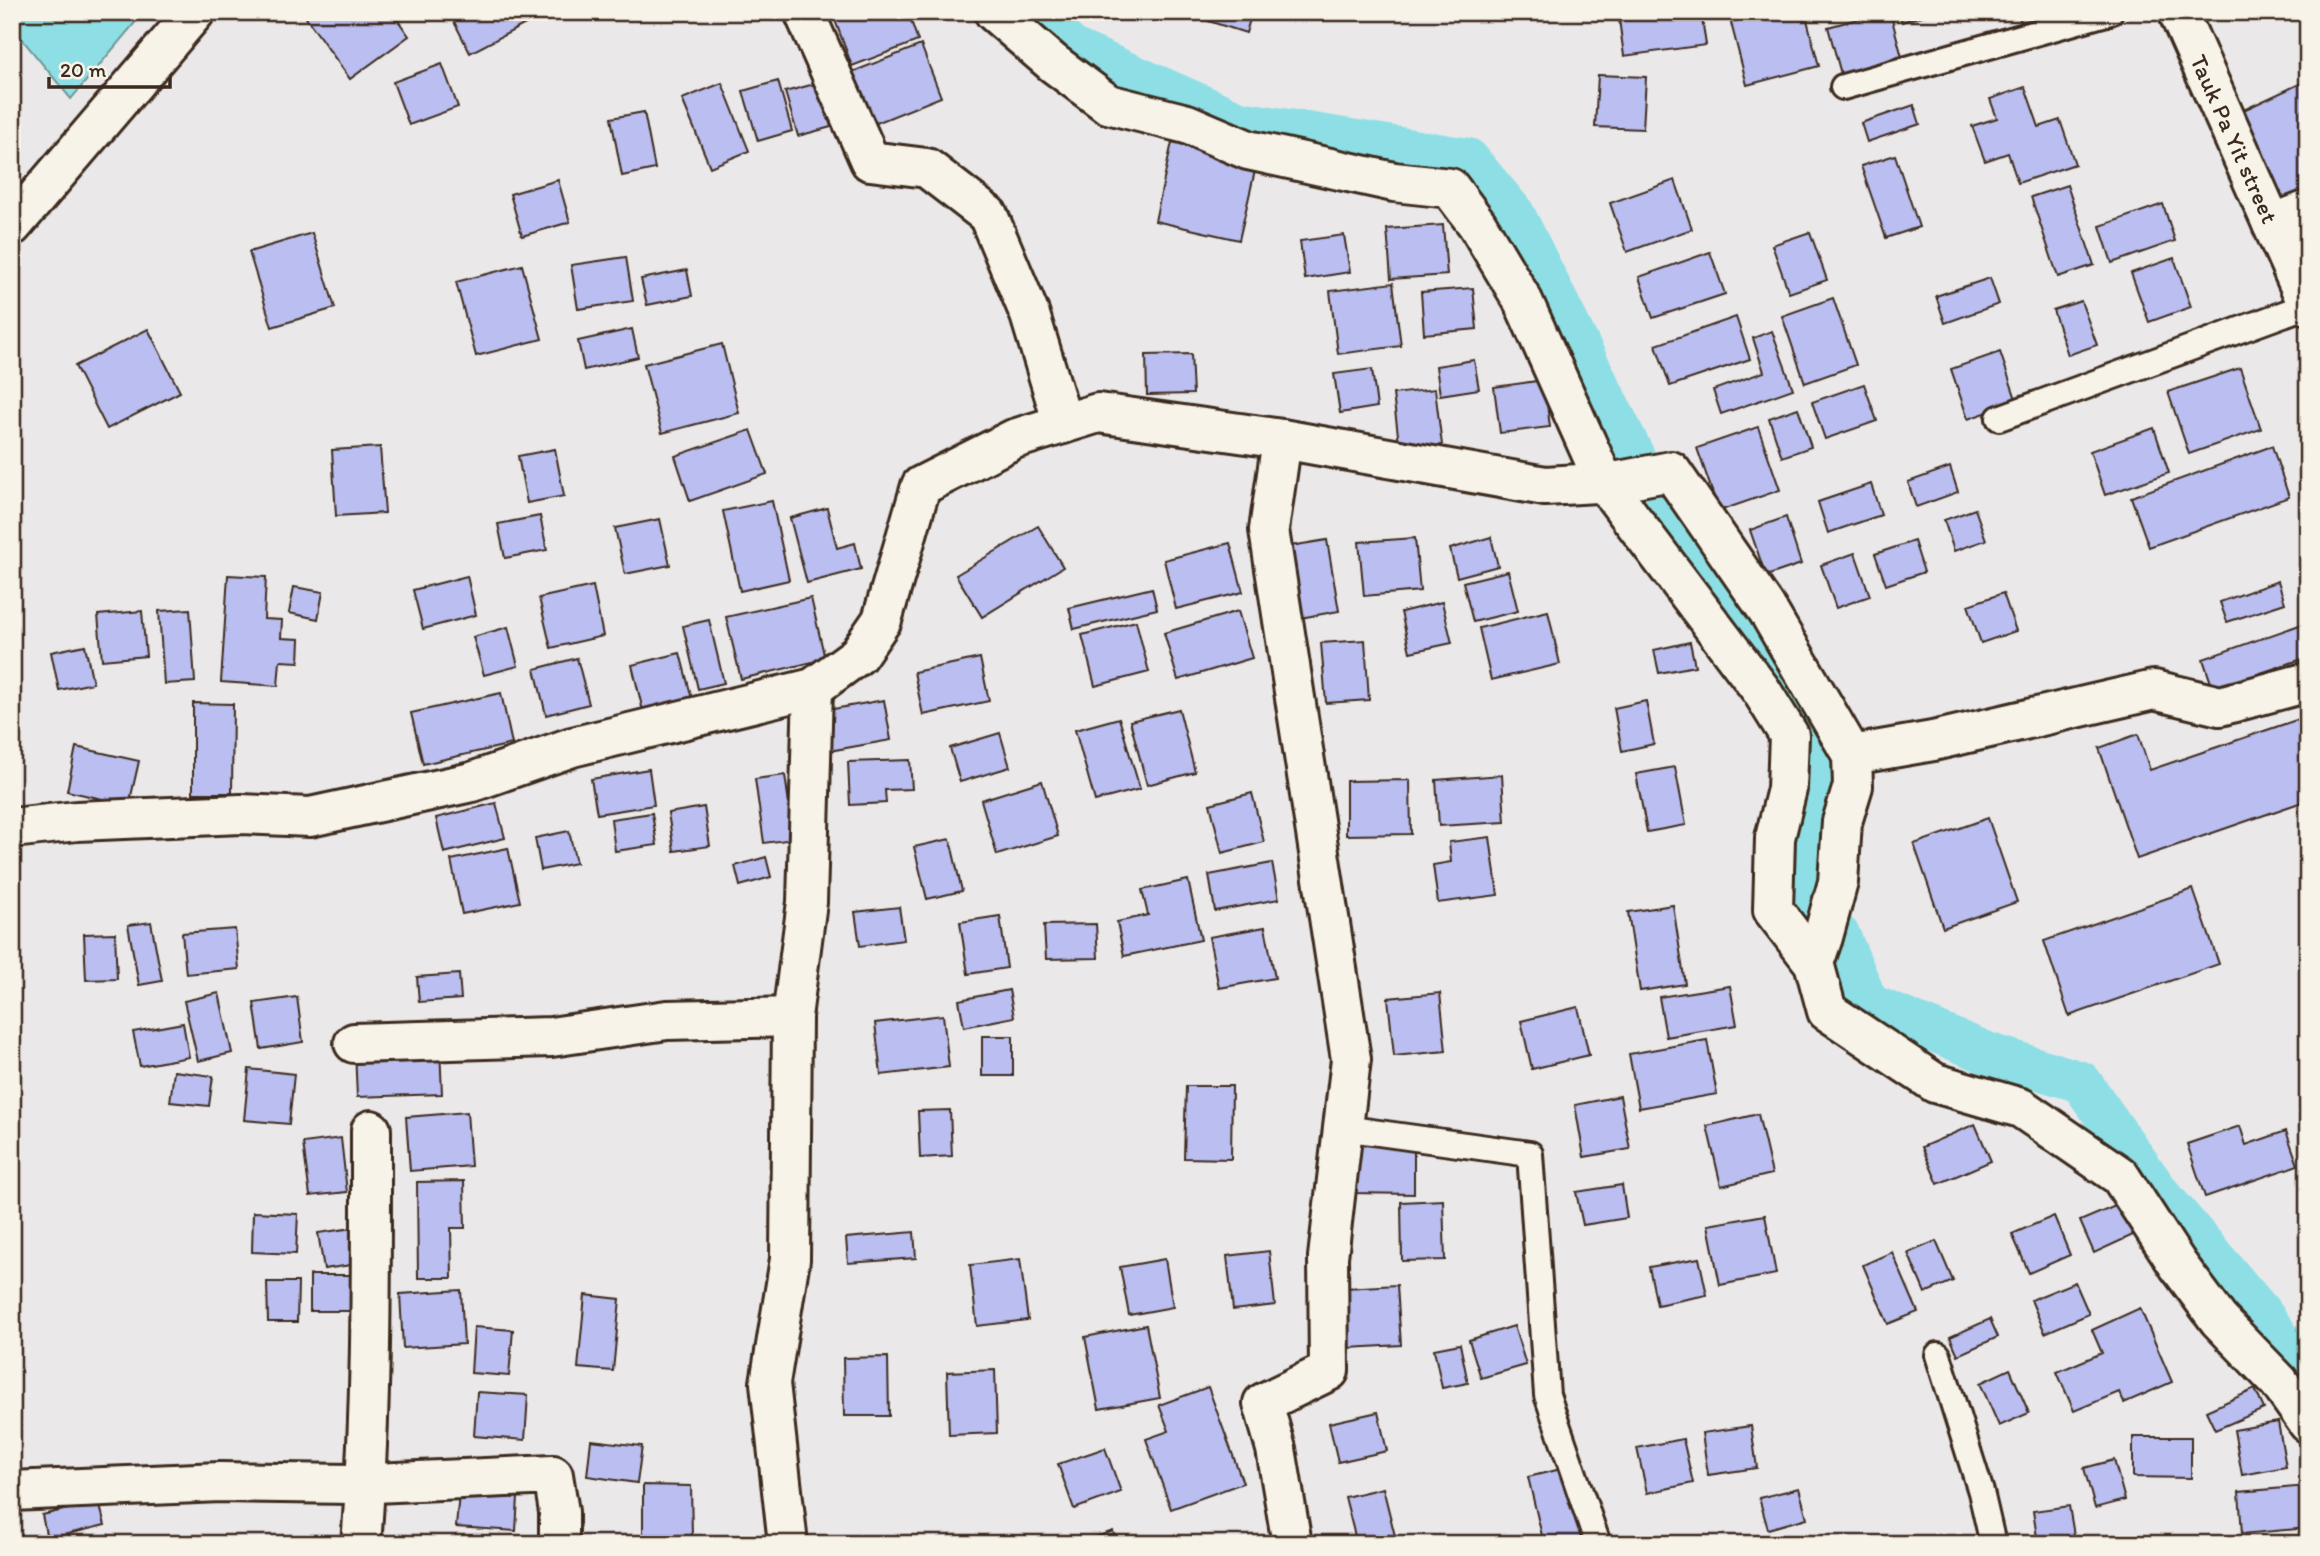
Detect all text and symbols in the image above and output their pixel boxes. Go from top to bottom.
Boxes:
scale bar [49,46,170,90]
street label: Tauk Pa Yit street [2184,50,2285,228]
text: 20 m [60,57,107,82]

